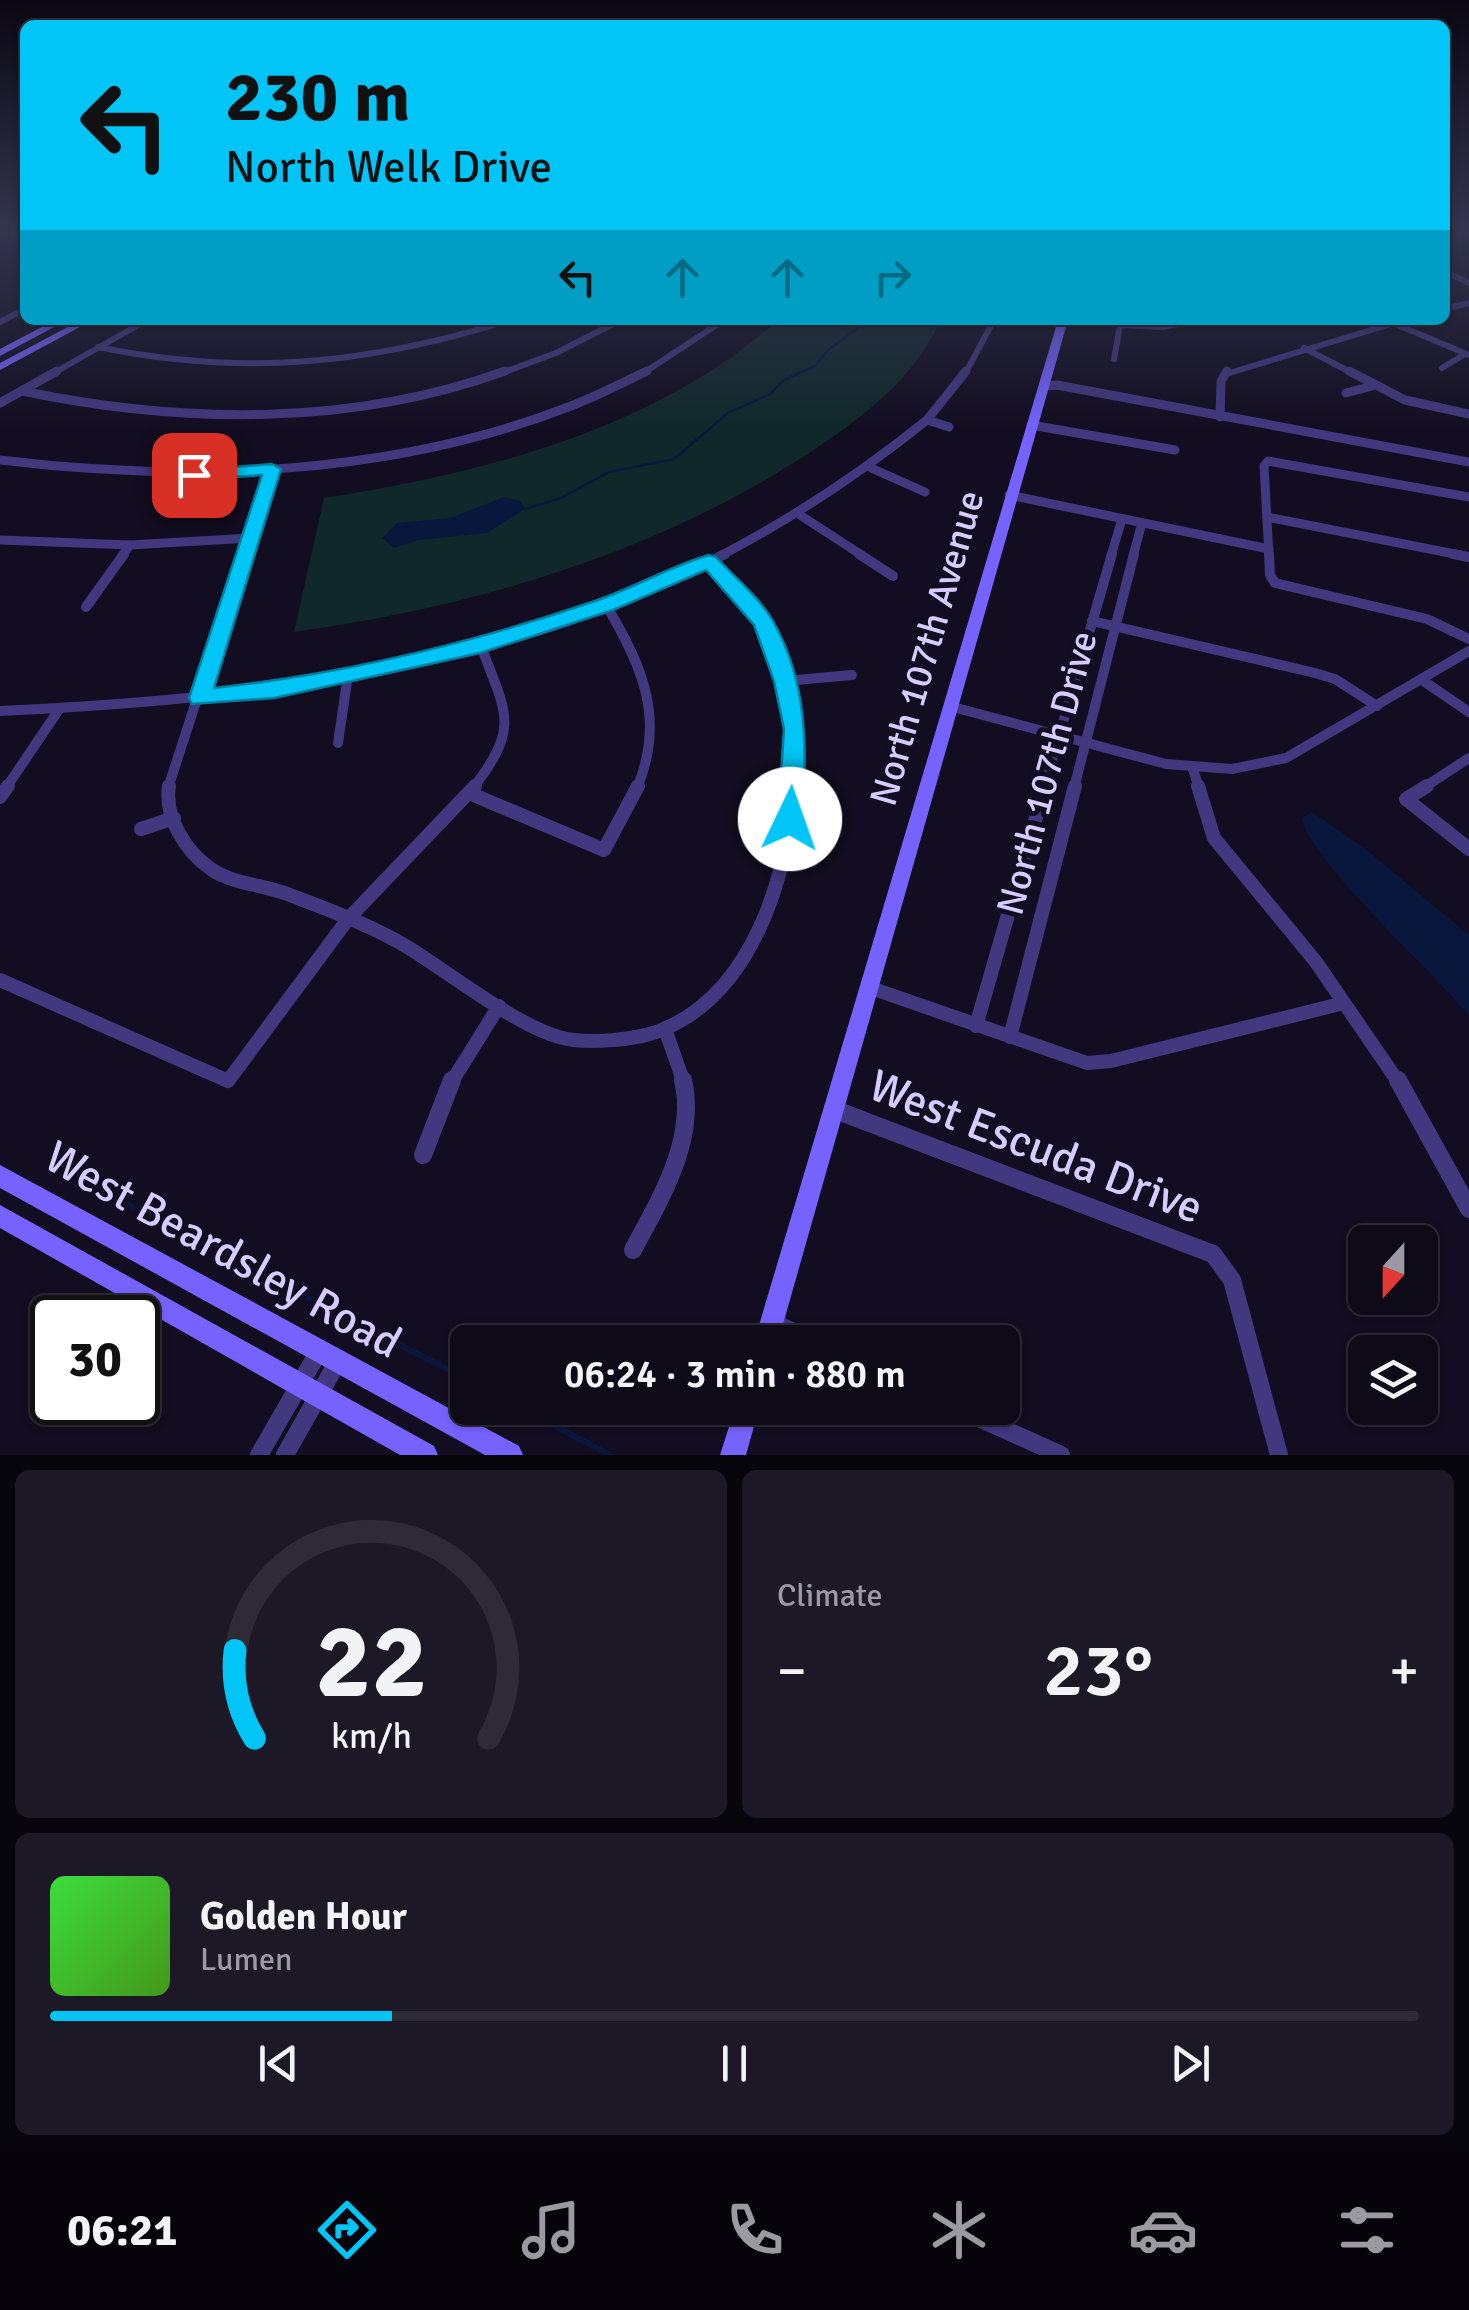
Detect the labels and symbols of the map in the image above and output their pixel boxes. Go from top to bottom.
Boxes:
pin [152,433,237,518]
street label: North 107th Avenue [860,485,994,811]
street label: North 107th Drive [987,626,1107,920]
position arrow [738,767,842,871]
street label: West Escuda Drive [862,1058,1210,1236]
street label: West Beardsley Road [35,1129,411,1371]
north arrow [1348,1225,1438,1315]
speed limit sign: 30 [30,1295,160,1425]

